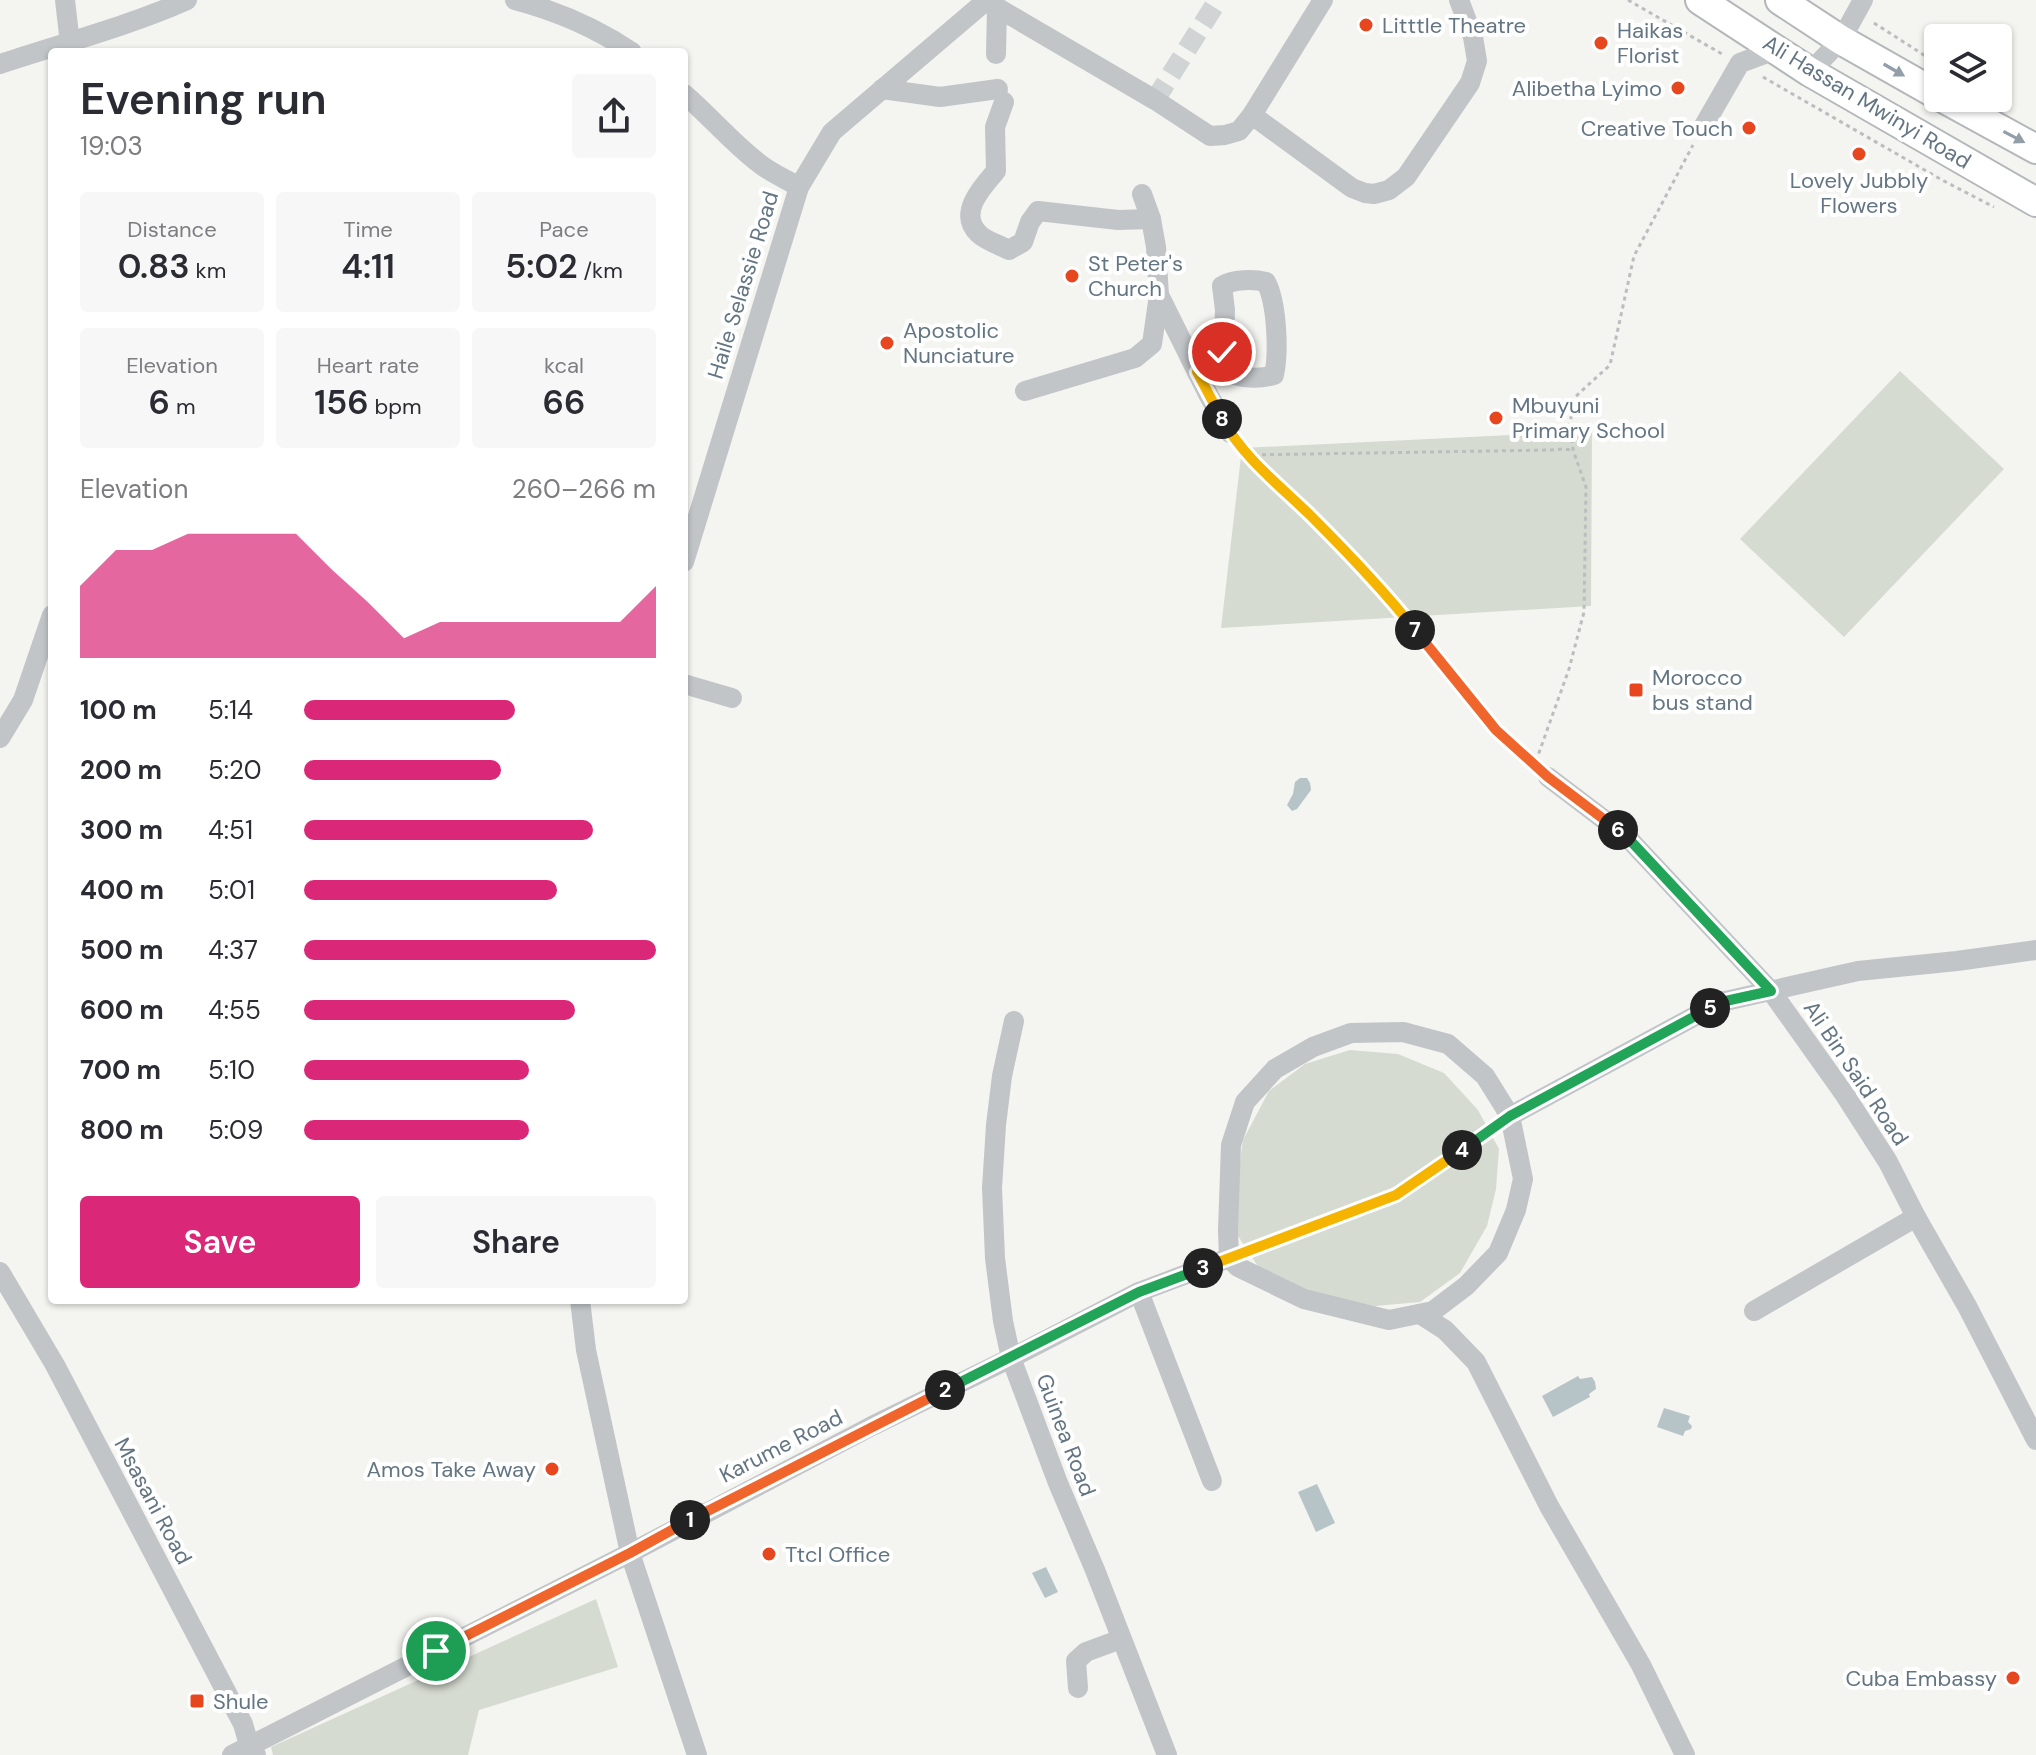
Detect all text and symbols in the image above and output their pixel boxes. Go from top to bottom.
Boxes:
place label: Litttle Theatre [1382,11,1526,40]
marker: Litttle Theatre [1357,16,1375,34]
place label: Haikas Florist [1617,16,1683,70]
map controls [1924,24,2012,112]
button: layers [1924,24,2012,112]
street label: Ali Hassan Mwinyi Road [1758,28,1976,176]
marker: Haikas Florist [1592,34,1610,52]
one-way arrow [1883,63,1905,77]
text: Evening run [80,70,327,128]
button: share [572,74,656,158]
place label: Alibetha Lyimo [1512,74,1662,103]
marker: Alibetha Lyimo [1669,79,1687,97]
place label: Creative Touch [1581,114,1733,143]
marker: Creative Touch [1740,119,1758,137]
text: 19:03 [80,129,143,163]
one-way arrow [2003,130,2025,144]
marker: Lovely Jubbly Flowers [1850,145,1868,163]
place label: Lovely Jubbly Flowers [1790,166,1928,220]
street label: Haile Selassie Road [701,188,785,382]
text: Distance [127,215,217,244]
text: Time [343,215,393,244]
text: Pace [539,215,589,244]
text: 0.83 [118,244,190,289]
text: 4:11 [341,244,395,289]
text: 5:02 [505,244,578,289]
place label: St Peter's Church [1088,249,1183,303]
text: km [190,256,226,285]
text: /km [578,256,623,285]
marker: St Peter's Church [1063,267,1081,285]
place label: Apostolic Nunciature [903,316,1014,370]
pin [1188,318,1256,386]
icon: check [1200,330,1244,374]
marker: Apostolic Nunciature [878,334,896,352]
text: Elevation [126,351,218,380]
text: Heart rate [317,351,419,380]
text: kcal [544,351,584,380]
text: 6 [149,380,170,425]
text: 156 [314,380,369,425]
text: 66 [542,380,586,425]
place label: Mbuyuni Primary School [1512,391,1665,445]
text: m [170,392,196,421]
text: bpm [369,392,422,421]
pin: 8 [1202,399,1242,439]
text: 8 [1215,404,1229,433]
marker: Mbuyuni Primary School [1487,409,1505,427]
text: Elevation [80,472,188,506]
text: 260–266 m [512,472,656,506]
pin: 7 [1395,610,1435,650]
text: 7 [1409,615,1421,644]
place label: Morocco bus stand [1652,663,1753,717]
marker: Morocco bus stand [1627,681,1645,699]
text: 100 m [80,693,157,727]
text: 5:14 [208,693,253,727]
text: 200 m [80,753,162,787]
text: 5:20 [208,753,262,787]
pin: 6 [1598,810,1638,850]
text: 300 m [80,813,163,847]
text: 4:51 [208,813,253,847]
text: 6 [1611,815,1625,844]
text: 400 m [80,873,164,907]
text: 5:01 [208,873,255,907]
text: 500 m [80,933,163,967]
text: 4:37 [208,933,258,967]
pin: 5 [1690,988,1730,1028]
text: 600 m [80,993,164,1027]
text: 4:55 [208,993,261,1027]
text: 5 [1703,993,1717,1022]
street label: Ali Bin Said Road [1797,995,1915,1151]
text: 700 m [80,1053,161,1087]
text: 5:10 [208,1053,255,1087]
text: 800 m [80,1113,164,1147]
text: 5:09 [208,1113,263,1147]
pin: 4 [1442,1130,1482,1170]
text: 4 [1455,1135,1469,1164]
button: Save [80,1196,360,1288]
button: Share [376,1196,656,1288]
pin: 3 [1183,1248,1223,1288]
text: 3 [1196,1253,1210,1282]
pin: 2 [925,1370,965,1410]
street label: Guinea Road [1029,1370,1103,1500]
text: 2 [939,1375,951,1404]
street label: Karume Road [715,1403,847,1489]
street label: Msasani Road [107,1433,199,1569]
place label: Amos Take Away [367,1455,536,1484]
marker: Amos Take Away [543,1460,561,1478]
pin: 1 [670,1500,710,1540]
text: 1 [686,1505,694,1534]
place label: Ttcl Office [785,1540,890,1569]
marker: Ttcl Office [760,1545,778,1563]
pin [402,1617,470,1685]
icon: arrive [414,1629,458,1673]
place label: Cuba Embassy [1845,1664,1997,1693]
marker: Cuba Embassy [2004,1669,2022,1687]
place label: Shule [213,1687,268,1716]
marker: Shule [188,1692,206,1710]

